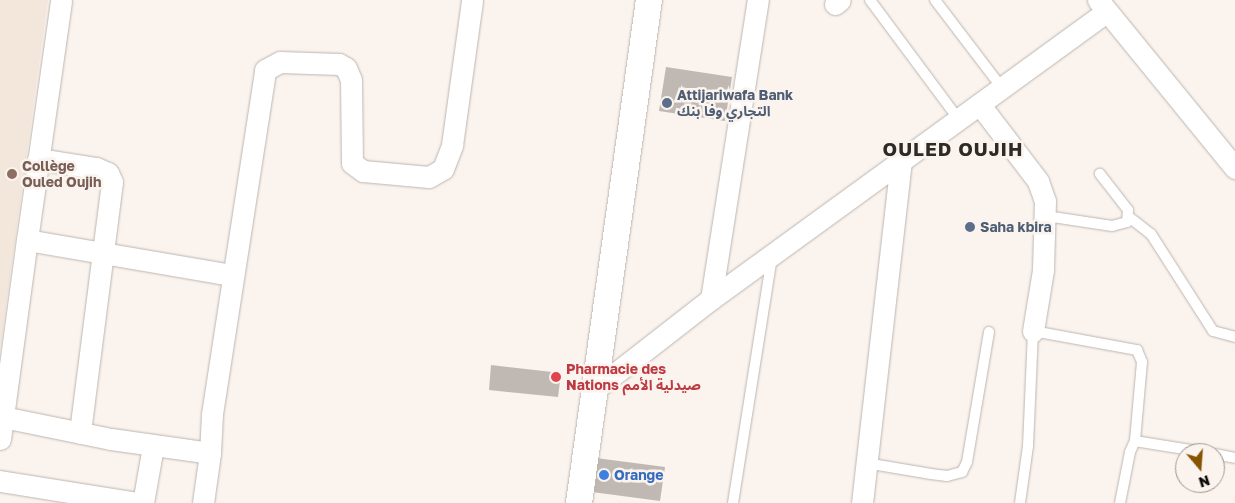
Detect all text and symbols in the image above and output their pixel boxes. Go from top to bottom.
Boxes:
place label: Attijariwafa Bank التجاري وفا بنك [677,87,793,120]
marker: Attijariwafa Bank التجاري وفا بنك [661,97,673,109]
district label: OULED OUJIH [881,138,1025,160]
place label: Collège Ouled Oujih [22,158,101,190]
marker: Collège Ouled Oujih [6,168,18,180]
place label: Saha kbira [980,219,1052,235]
marker: Saha kbira [964,221,976,233]
place label: Pharmacie des Nations صيدلية الأمم [566,361,701,394]
marker: Pharmacie des Nations صيدلية الأمم [550,371,562,383]
north arrow [1175,443,1225,493]
place label: Orange [614,467,663,483]
marker: Orange [598,469,610,481]
text: N [1197,472,1212,492]

